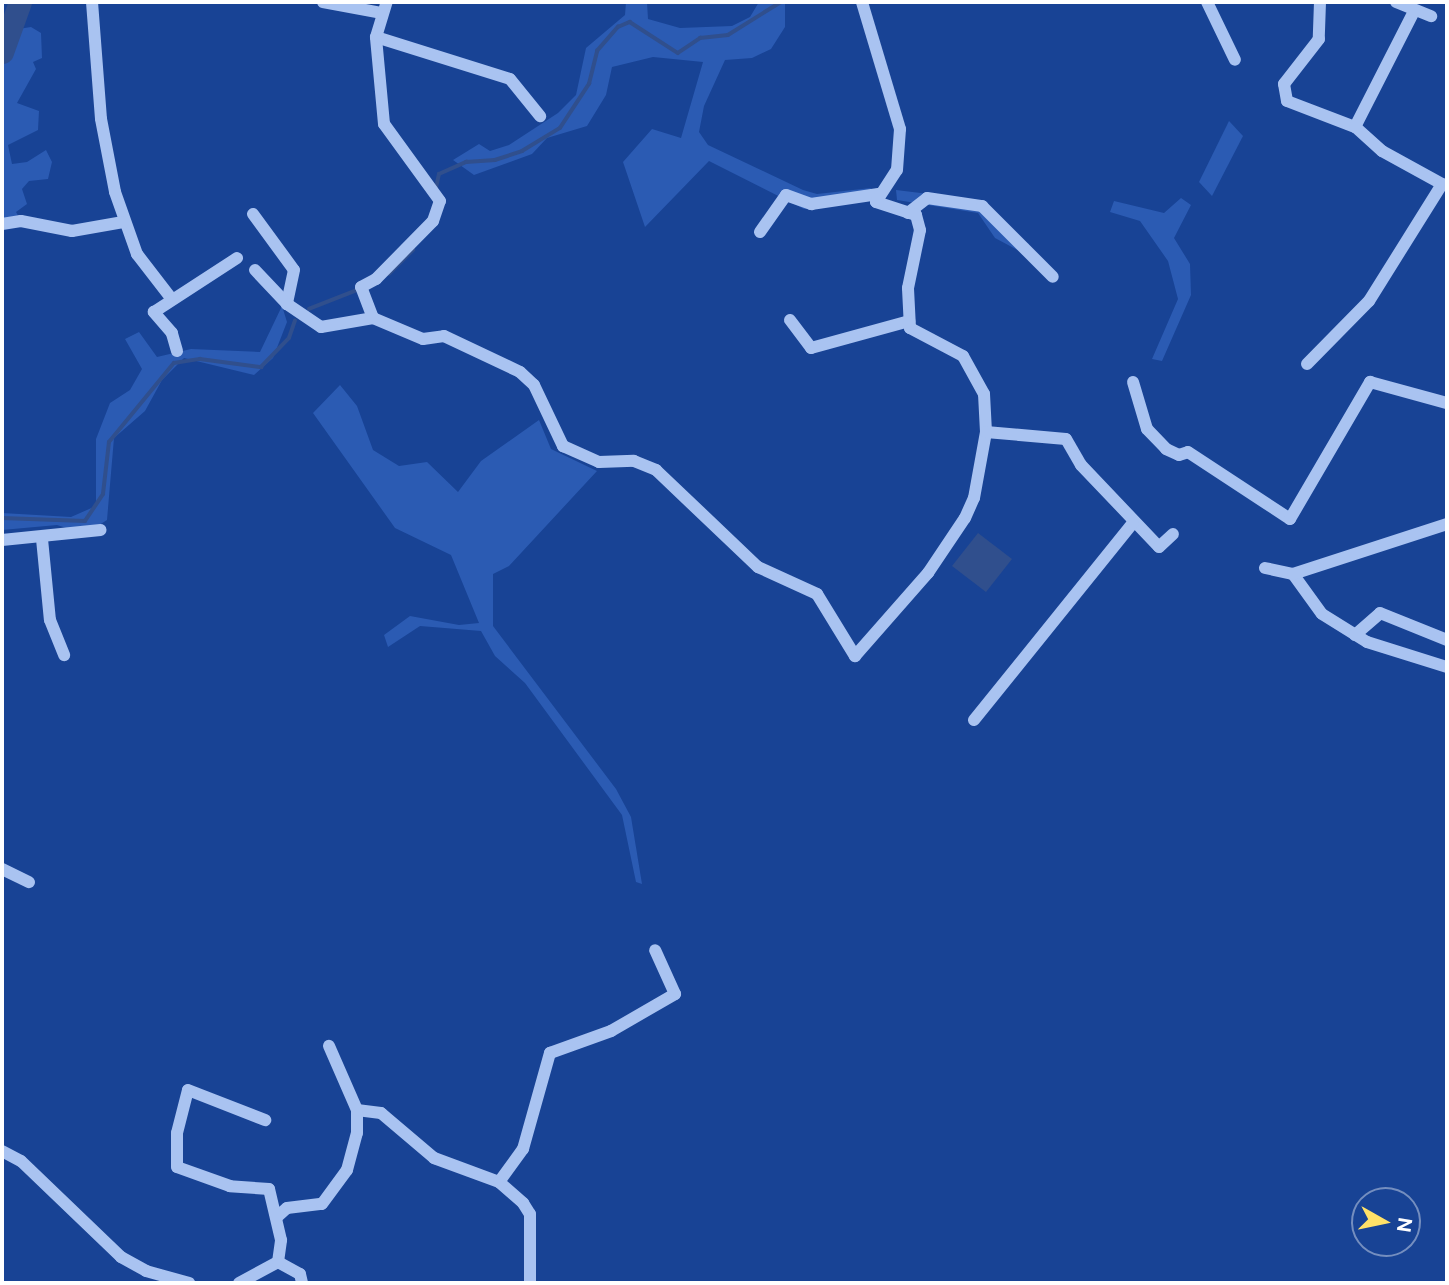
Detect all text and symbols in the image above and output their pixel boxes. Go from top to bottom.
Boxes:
north arrow [1351,1187,1421,1257]
text: N [1393,1216,1417,1234]

